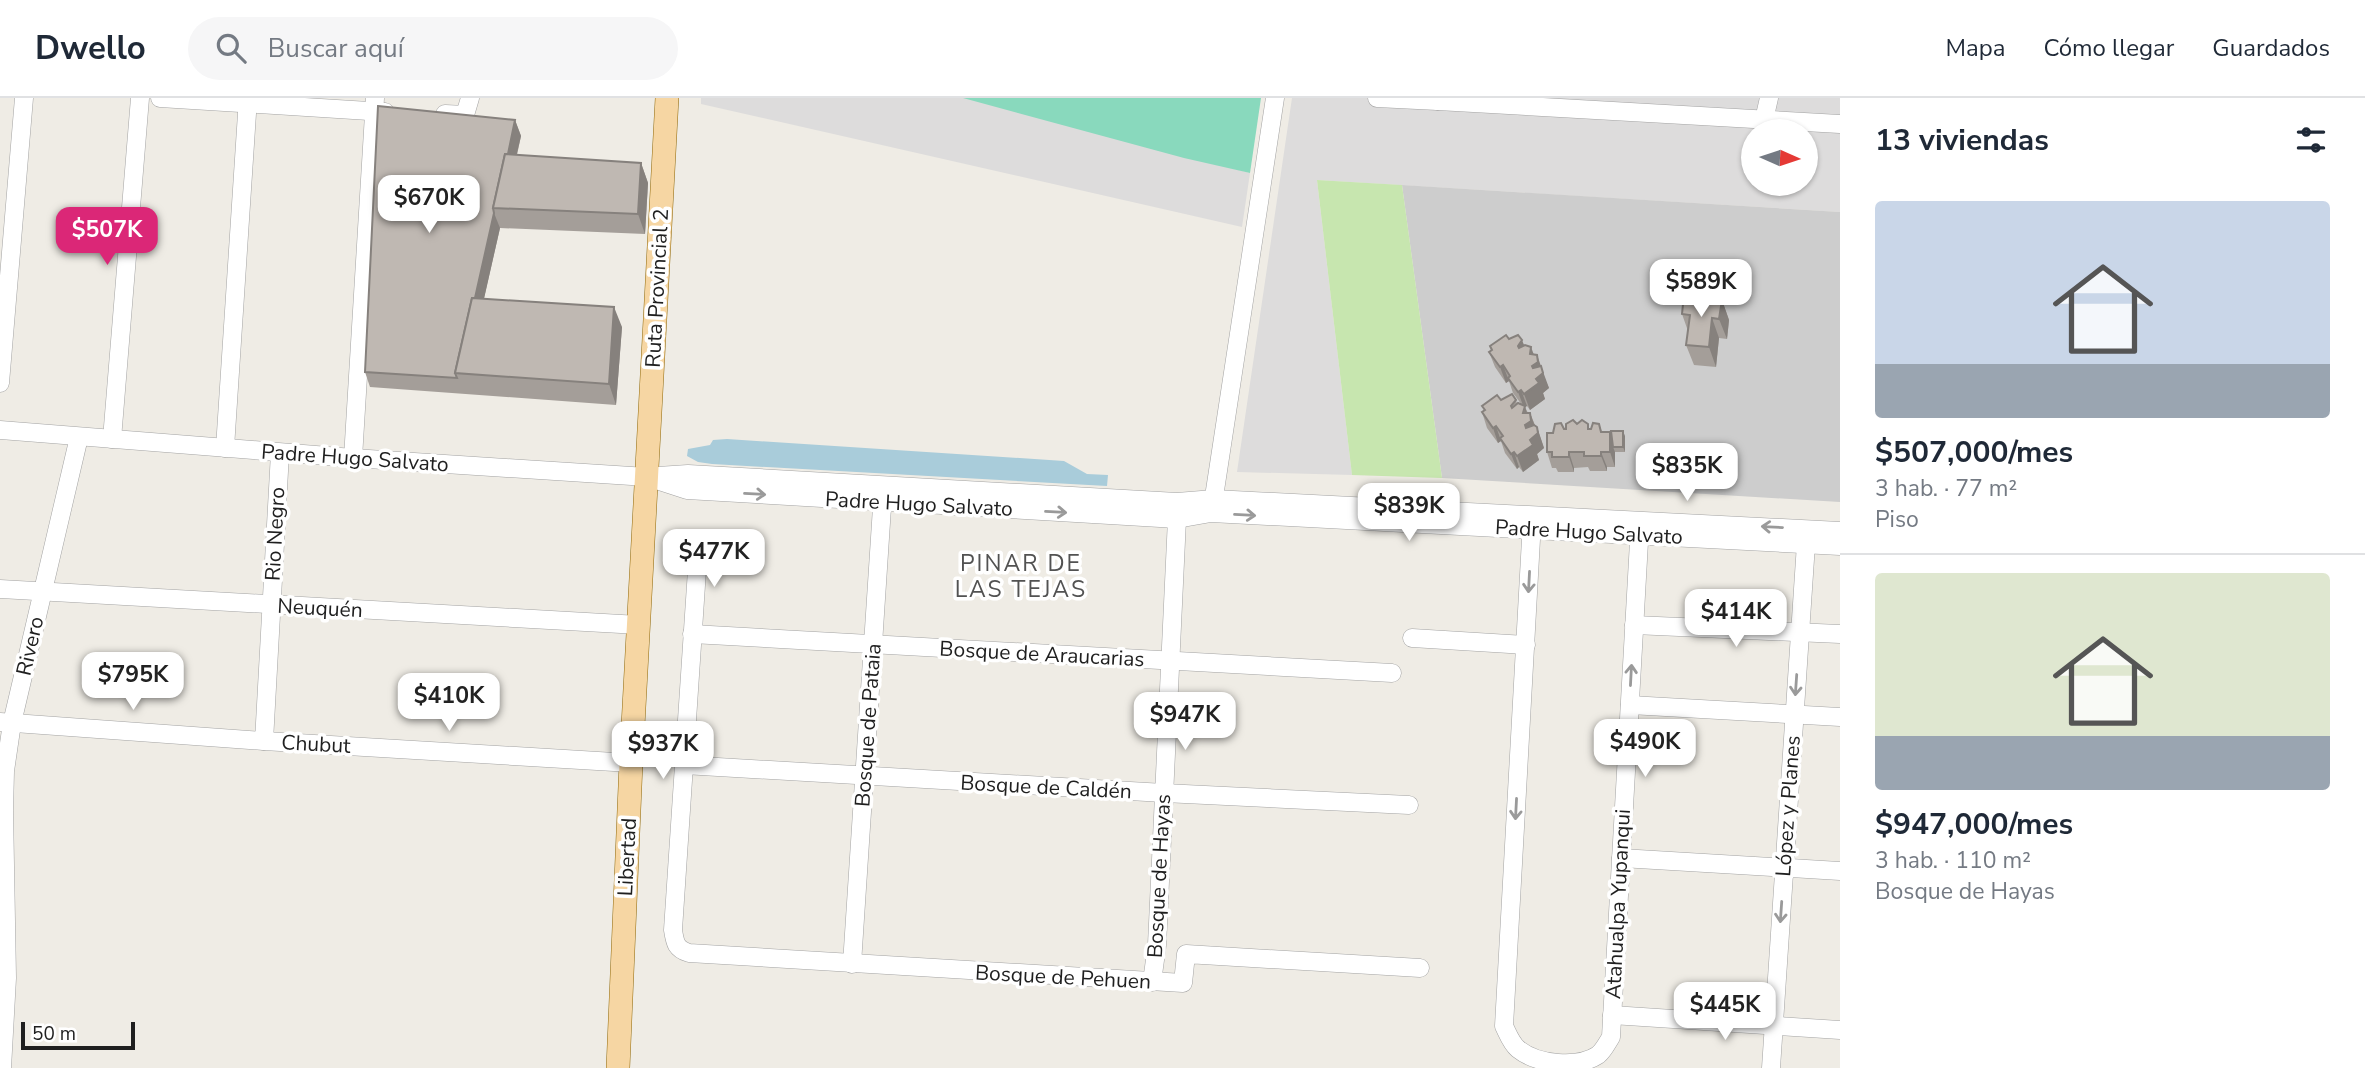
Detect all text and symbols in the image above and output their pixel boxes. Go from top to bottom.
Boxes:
search box [188,17,678,80]
text: Dwello [35,26,146,71]
icon: search [212,29,250,67]
text: Buscar aquí [268,31,404,66]
text: Mapa [1945,32,2005,64]
text: Cómo llegar [2043,32,2174,64]
text: Guardados [2212,32,2330,64]
north arrow [1741,119,1818,196]
map controls [1741,119,1818,196]
text: 13 viviendas [1875,120,2049,161]
icon: filters [2292,121,2330,159]
pin: $670K [380,176,478,235]
text: $670K [394,182,464,213]
pin: $507K [58,208,156,267]
street label: Ruta Provincial 2 [639,208,675,368]
text: $507K [72,214,142,245]
icon: home [2040,246,2166,372]
pin: $589K [1652,260,1750,319]
text: $589K [1666,266,1736,297]
text: $507,000/mes [1875,432,2073,473]
street label: Padre Hugo Salvato [260,437,450,479]
pin: $835K [1638,444,1736,503]
text: $835K [1652,450,1722,481]
text: 3 hab. · 77 m² [1875,473,2017,504]
pin: $839K [1360,484,1458,543]
street label: Padre Hugo Salvato [824,485,1014,523]
street label: Rio Negro [259,486,291,582]
one-way arrow [743,487,766,500]
text: $839K [1374,490,1444,521]
text: Piso [1875,504,1919,535]
one-way arrow [1044,505,1067,518]
one-way arrow [1233,508,1256,521]
street label: Padre Hugo Salvato [1494,513,1684,551]
one-way arrow [1761,521,1784,534]
pin: $477K [665,530,763,589]
text: $477K [679,536,749,567]
district label: PINAR DE LAS TEJAS [955,548,1087,605]
one-way arrow [1522,570,1535,593]
pin: $414K [1687,589,1785,649]
street label: Neuquén [277,592,363,624]
text: $414K [1701,596,1771,627]
street label: Rivero [10,614,50,678]
icon: home [2040,618,2166,744]
street label: Bosque de Araucarias [939,635,1145,673]
street label: Bosque de Pataia [848,642,888,808]
pin: $795K [84,652,182,712]
text: $795K [98,659,168,690]
one-way arrow [1625,664,1638,687]
pin: $410K [400,674,498,733]
one-way arrow [1790,674,1803,697]
text: $410K [414,680,484,711]
pin: $947K [1136,692,1234,752]
text: $947K [1150,699,1220,730]
pin: $490K [1596,720,1694,779]
pin: $937K [614,722,712,781]
text: $490K [1610,726,1680,757]
street label: Chubut [281,728,352,760]
text: $937K [628,728,698,759]
street label: López y Planes [1769,734,1807,878]
street label: Bosque de Caldén [960,769,1132,805]
street label: Bosque de Hayas [1141,793,1177,959]
one-way arrow [1510,797,1523,820]
text: $947,000/mes [1875,804,2073,845]
street label: Atahualpa Yupanqui [1599,808,1637,1000]
street label: Libertad [611,817,643,897]
text: 3 hab. · 110 m² [1875,845,2031,876]
text: Bosque de Hayas [1875,876,2055,907]
one-way arrow [1775,901,1788,924]
street label: Bosque de Pehuen [974,958,1152,996]
pin: $445K [1676,982,1774,1042]
text: $445K [1690,989,1760,1020]
scale bar [21,1019,135,1051]
text: 50 m [32,1021,76,1047]

